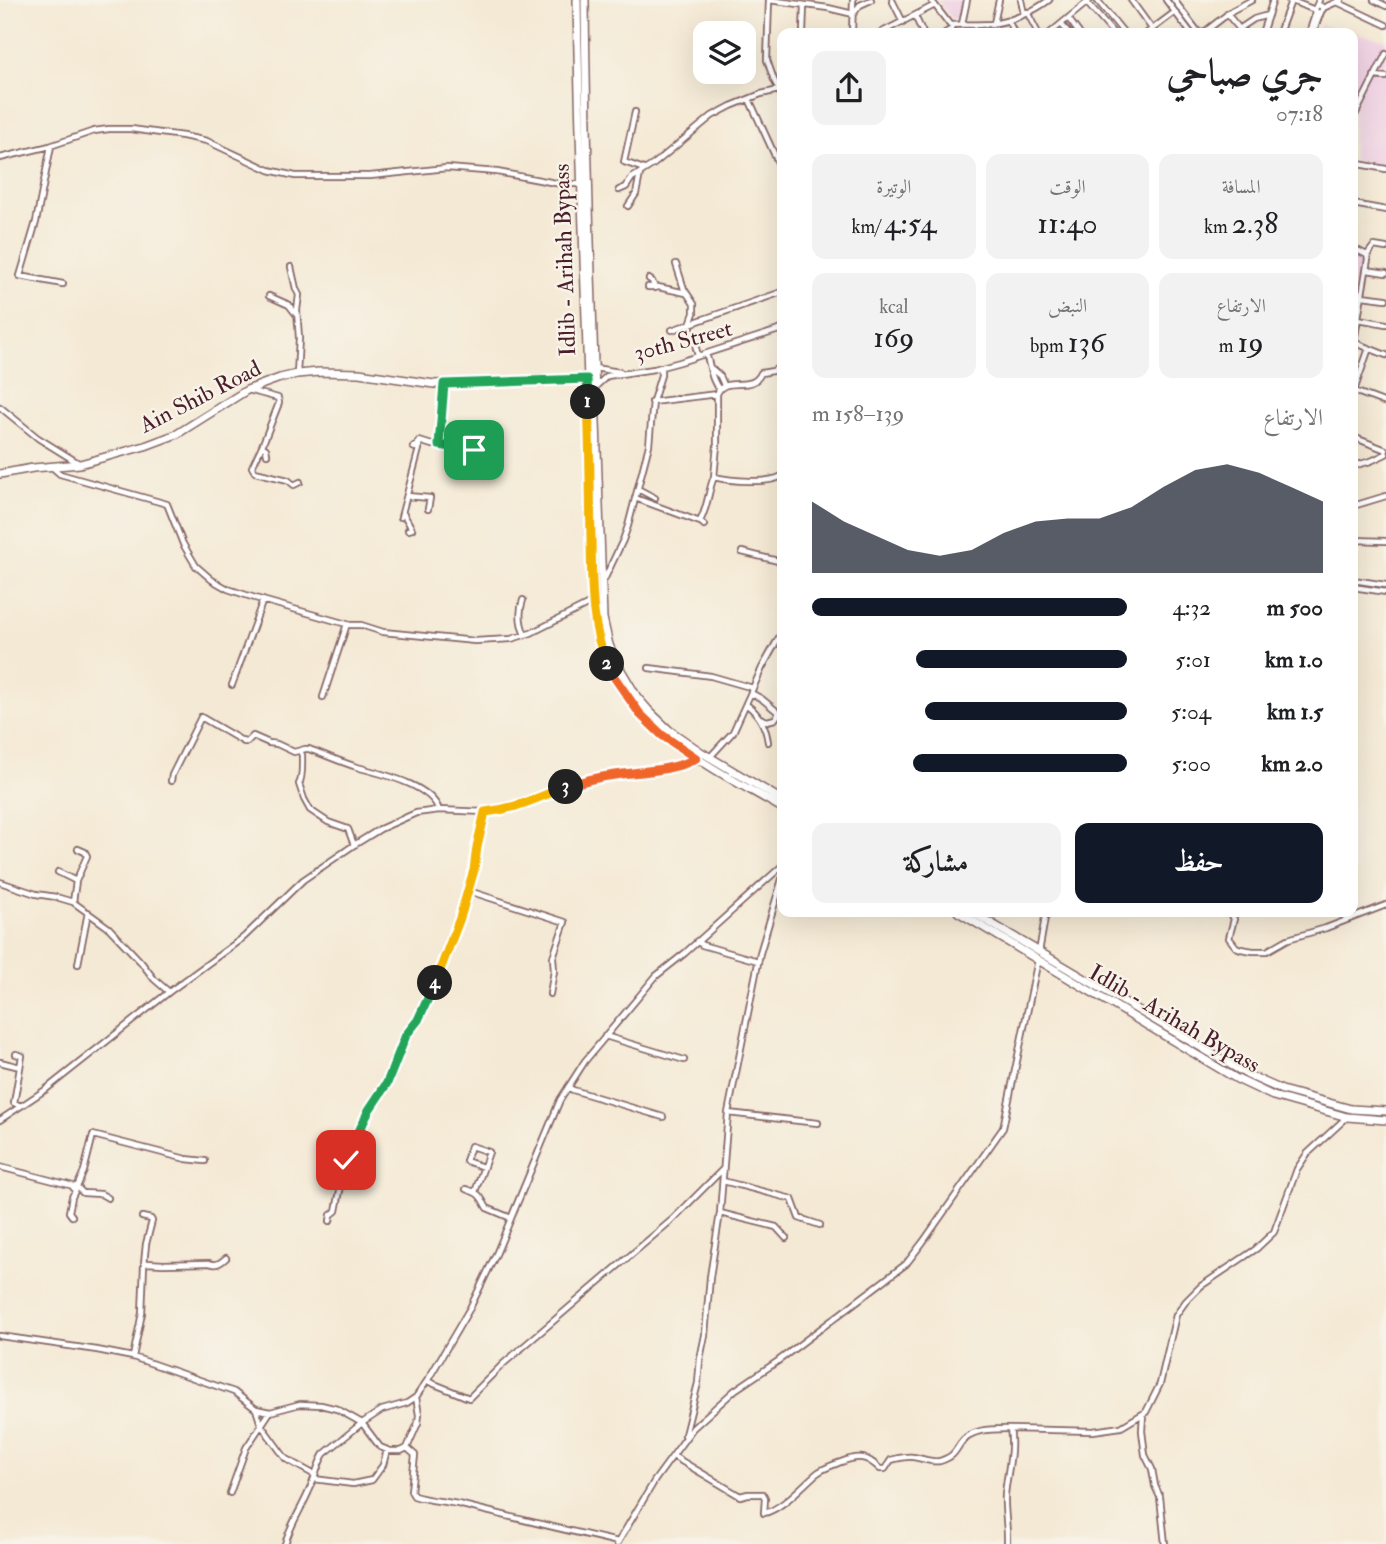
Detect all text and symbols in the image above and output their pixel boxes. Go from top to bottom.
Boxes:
map controls [693,21,756,84]
button: layers [693,21,756,84]
text: جري صباحي [1167,49,1323,97]
button: share [812,51,886,125]
text: 07:18 [1276,99,1323,128]
street label: Idlib - Arihah Bypass [547,163,583,357]
text: الوتيرة [876,175,911,199]
text: الوقت [1049,175,1086,199]
text: المسافة [1222,175,1261,199]
text: 4:54 [884,205,936,242]
text: 11:40 [1037,205,1098,242]
text: 2.38 [1232,205,1278,242]
text: /km [851,215,884,239]
text: km [1204,215,1232,239]
text: النبض [1048,294,1087,318]
text: الارتفاع [1217,294,1266,318]
text: kcal [879,295,908,319]
street label: 30th Street [631,313,735,367]
text: 169 [873,319,914,356]
text: 136 [1068,324,1105,361]
text: 19 [1238,324,1264,361]
text: bpm [1030,334,1068,358]
text: m [1219,334,1238,358]
street label: Ain Shib Road [134,353,266,440]
pin: 1 [570,384,606,420]
text: 1 [584,389,591,413]
text: 139–158 m [812,399,904,428]
text: الارتفاع [1263,403,1323,432]
pin [444,420,504,480]
icon: arrive [455,431,493,469]
text: 4:32 [1172,593,1211,622]
text: 500 m [1267,593,1323,622]
text: 5:01 [1175,645,1211,674]
text: 1.0 km [1265,645,1323,674]
pin: 2 [590,646,624,682]
text: 2 [602,651,611,675]
text: 5:04 [1171,697,1211,726]
text: 1.5 km [1267,697,1323,726]
text: 5:00 [1172,749,1211,778]
text: 2.0 km [1261,749,1323,778]
pin: 3 [548,770,584,804]
text: 3 [562,774,569,798]
button: مشاركة [812,823,1061,903]
button: حفظ [1075,823,1323,903]
street label: Idlib - Arihah Bypass [1084,958,1266,1080]
pin: 4 [418,965,452,1000]
text: 4 [429,970,440,994]
pin [316,1130,376,1190]
icon: check [327,1141,365,1179]

